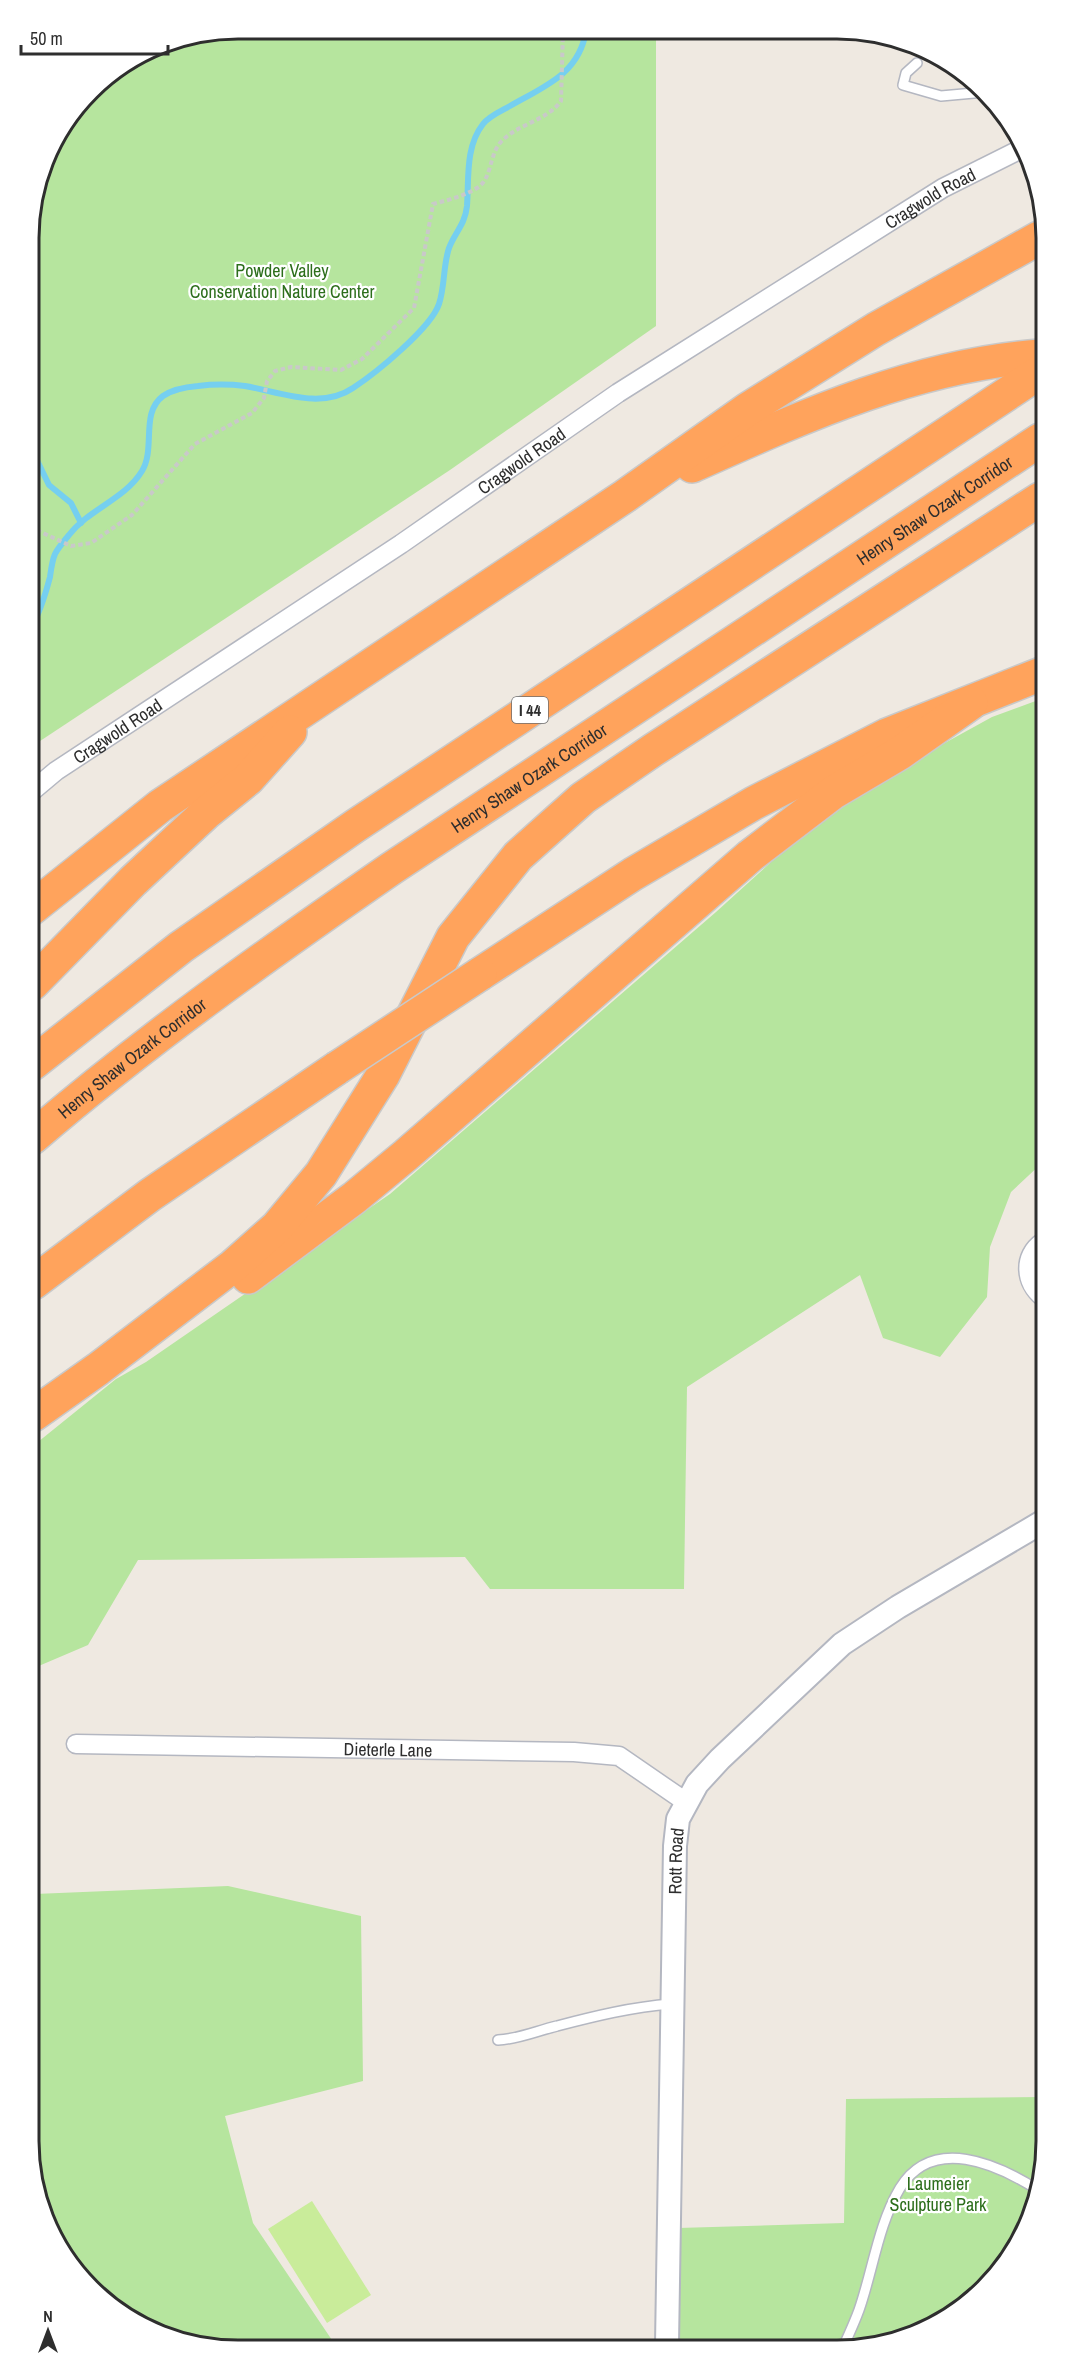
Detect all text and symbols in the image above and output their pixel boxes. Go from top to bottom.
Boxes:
scale bar [21,18,168,56]
text: 50 m [30,26,63,51]
street label: Cragwold Road [880,161,980,234]
park label: Powder Valley Conservation Nature Center [190,258,374,304]
street label: Cragwold Road [472,421,570,500]
street label: Henry Shaw Ozark Corridor [851,449,1017,571]
street label: Cragwold Road [68,692,167,769]
road number: I 44 [512,697,548,723]
street label: Henry Shaw Ozark Corridor [446,717,612,838]
street label: Henry Shaw Ozark Corridor [52,992,211,1124]
street label: Dieterle Lane [343,1736,433,1762]
street label: Rott Road [662,1827,689,1895]
park label: Laumeier Sculpture Park [890,2171,987,2217]
north arrow [18,2301,78,2361]
text: N [43,2305,53,2327]

